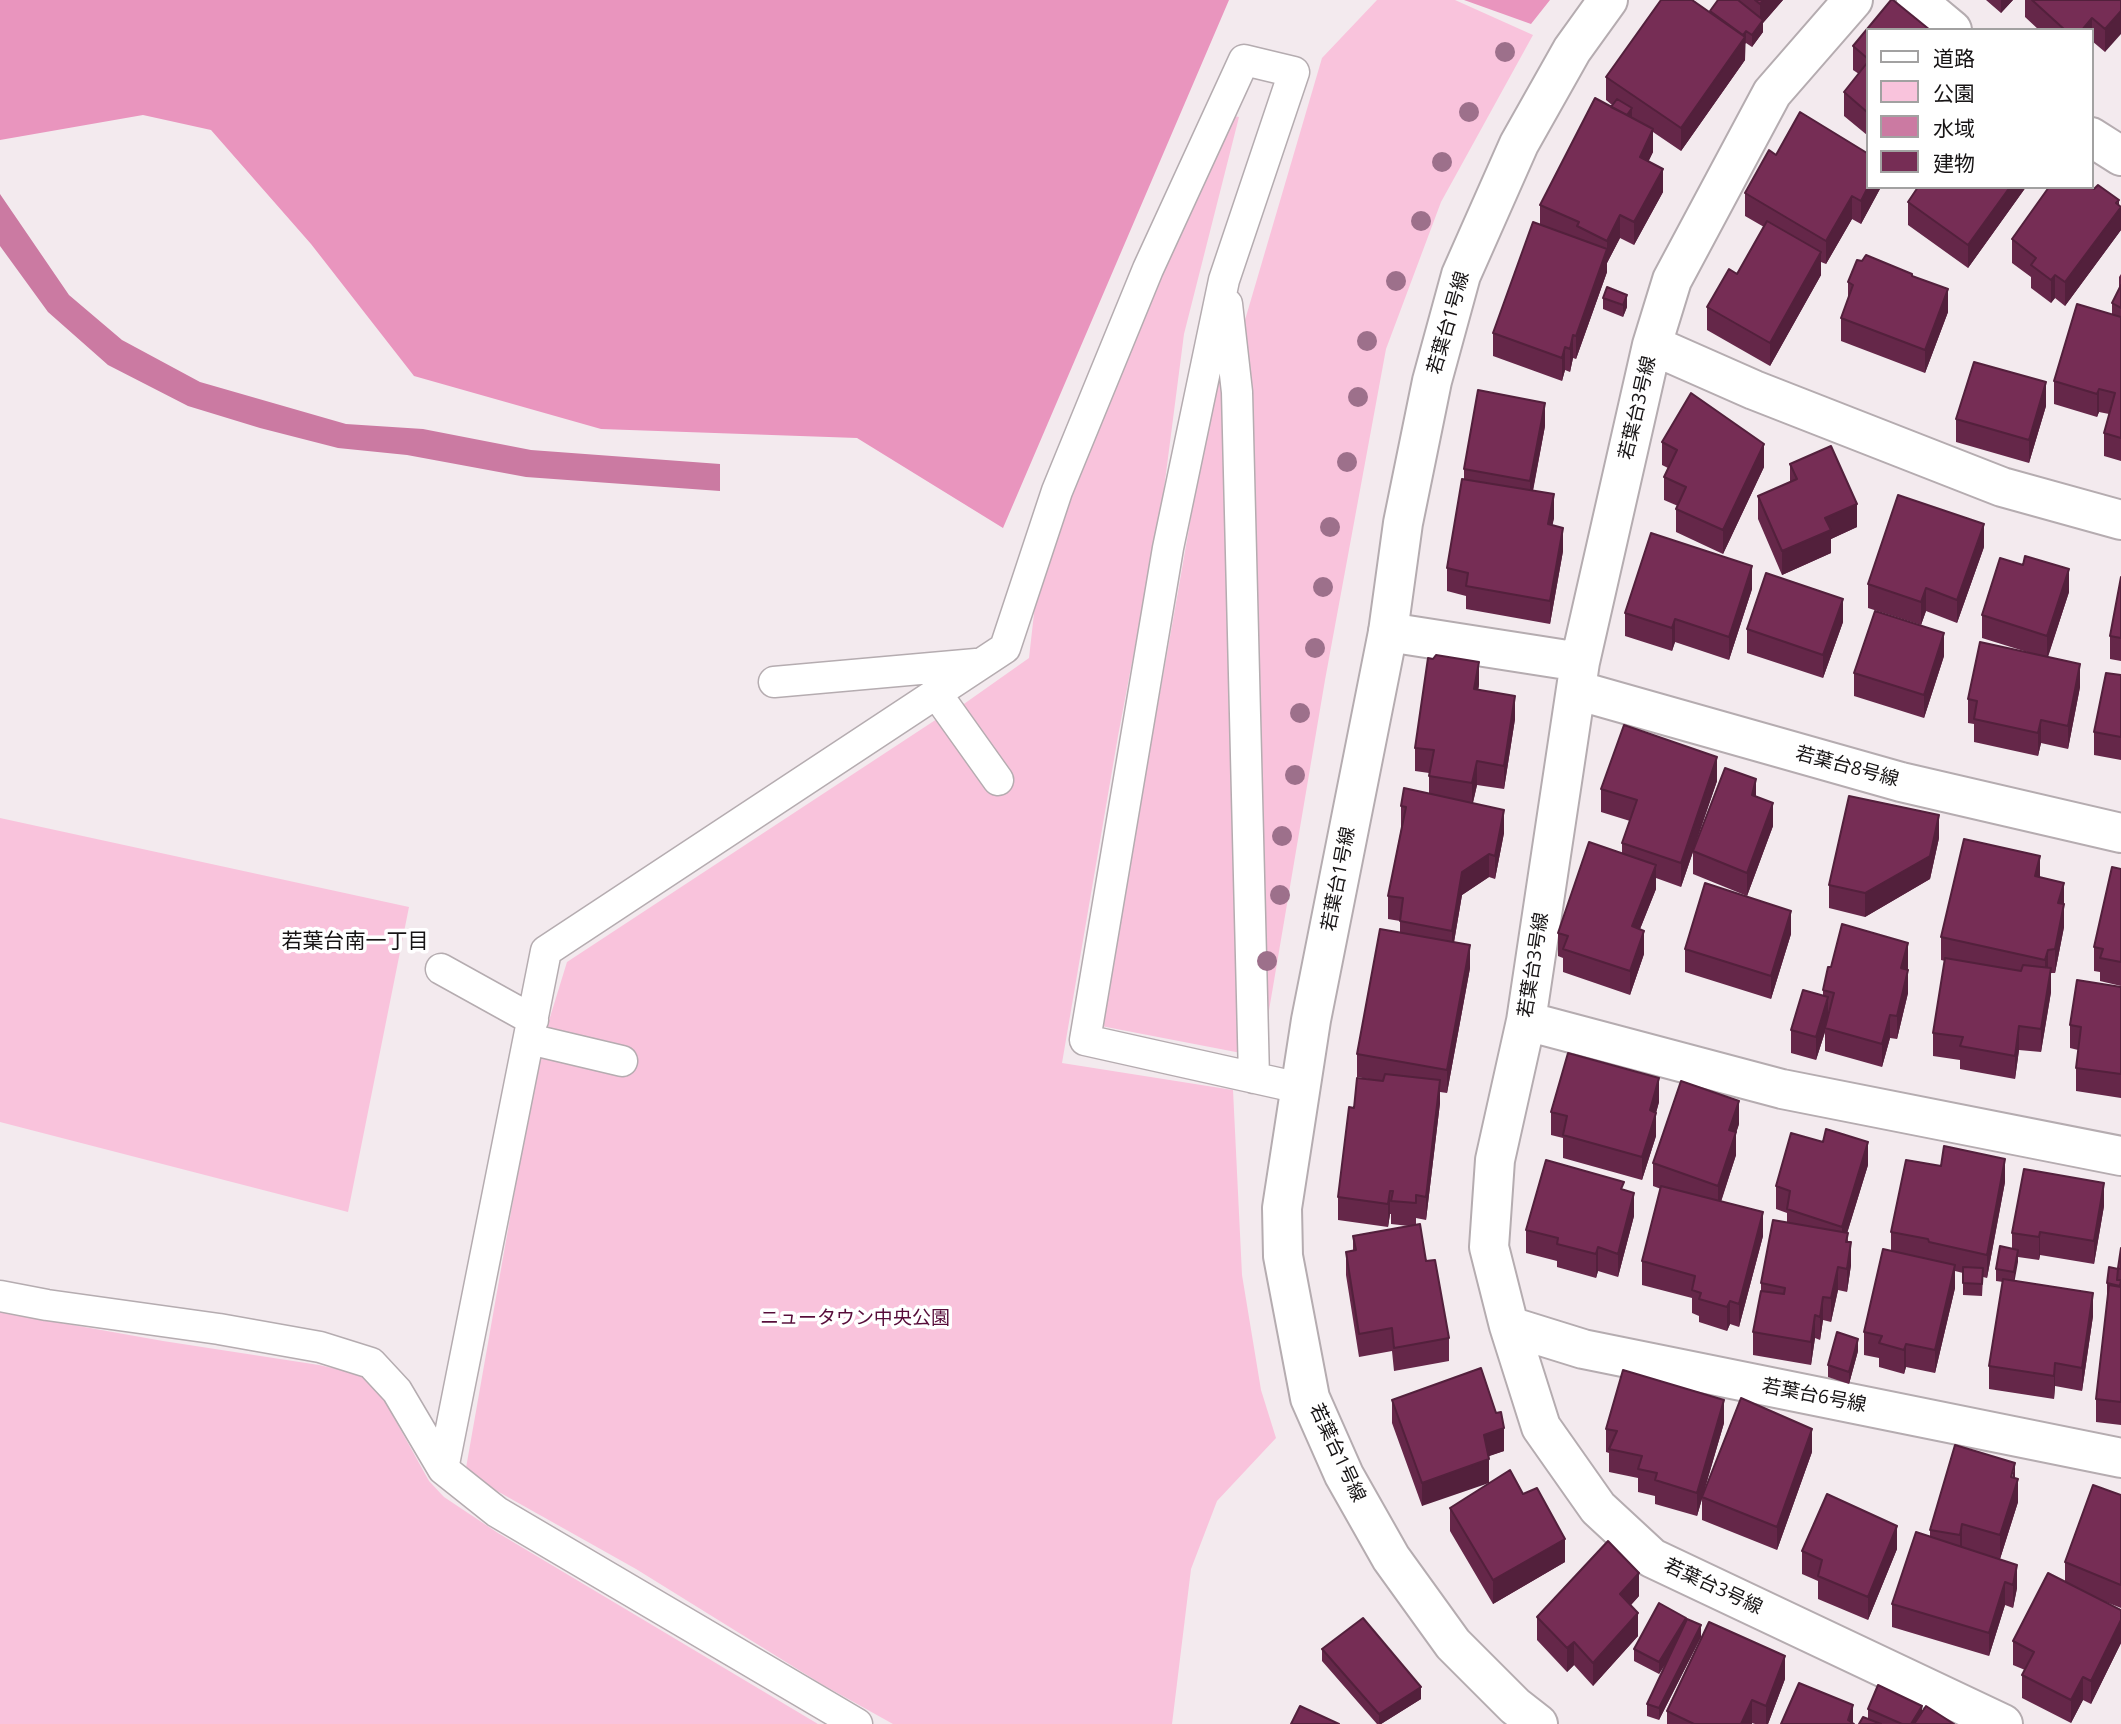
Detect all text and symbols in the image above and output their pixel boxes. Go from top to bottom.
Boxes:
legend [1866,28,2093,189]
text: 道路 [1933,44,1975,72]
text: 公園 [1933,79,1975,107]
text: 水域 [1933,114,1975,142]
text: 建物 [1933,149,1975,177]
street label: 若葉台1号線 [1423,269,1475,377]
street label: 若葉台3号線 [1615,354,1661,462]
street label: 若葉台8号線 [1793,742,1901,792]
street label: 若葉台1号線 [1318,825,1360,933]
street label: 若葉台3号線 [1514,911,1554,1019]
district label: 若葉台南一丁目 [282,929,428,955]
park label: ニュータウン中央公園 [760,1308,950,1330]
street label: 若葉台6号線 [1760,1375,1868,1417]
street label: 若葉台1号線 [1304,1400,1370,1506]
street label: 若葉台3号線 [1660,1554,1766,1620]

